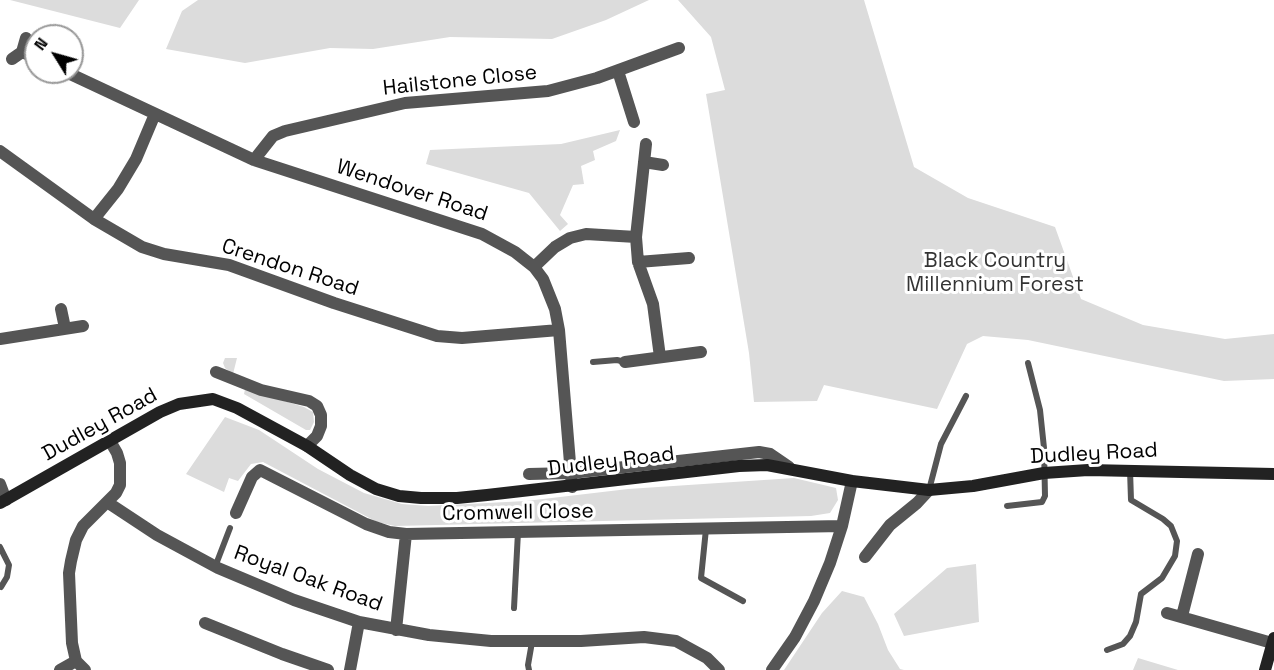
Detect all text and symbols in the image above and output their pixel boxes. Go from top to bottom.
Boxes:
north arrow [24,24,84,84]
text: N [29,33,52,55]
street label: Hailstone Close [382,60,538,102]
street label: Wendover Road [333,155,491,227]
street label: Crendon Road [218,234,362,302]
park label: Black Country Millennium Forest [906,248,1084,298]
street label: Dudley Road [38,383,162,467]
street label: Dudley Road [1030,438,1158,470]
street label: Dudley Road [546,442,676,482]
street label: Cromwell Close [442,499,594,527]
street label: Royal Oak Road [230,540,386,618]

